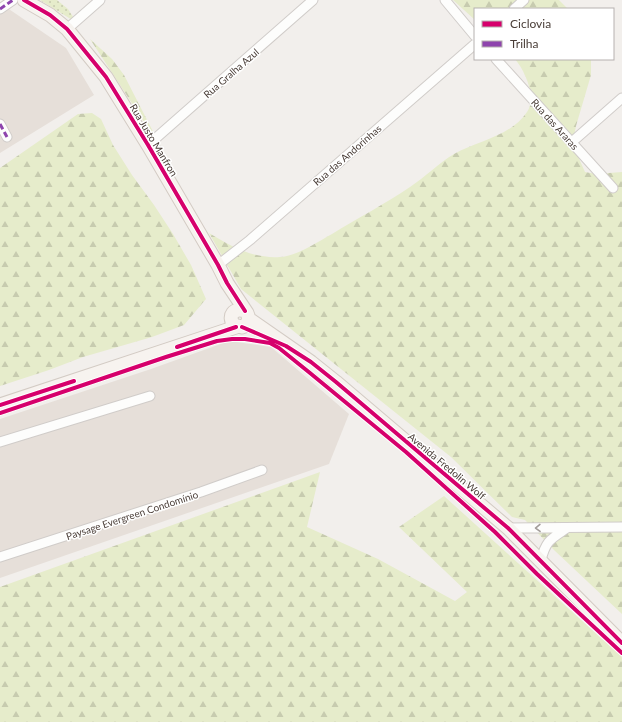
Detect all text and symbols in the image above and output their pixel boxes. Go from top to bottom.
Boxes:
legend [474,8,614,60]
text: Ciclovia [510,16,551,31]
text: Trilha [510,36,539,51]
street label: Rua Gralha Azul [201,46,261,100]
street label: Rua das Araras [529,96,581,152]
street label: Rua Justo Manfron [128,102,180,178]
street label: Rua das Andorinhas [310,122,384,188]
street label: Avenida Fredolin Wolf [406,430,488,502]
street label: Paysage Evergreen Condomínio [64,488,200,542]
one-way arrow [535,524,541,532]

